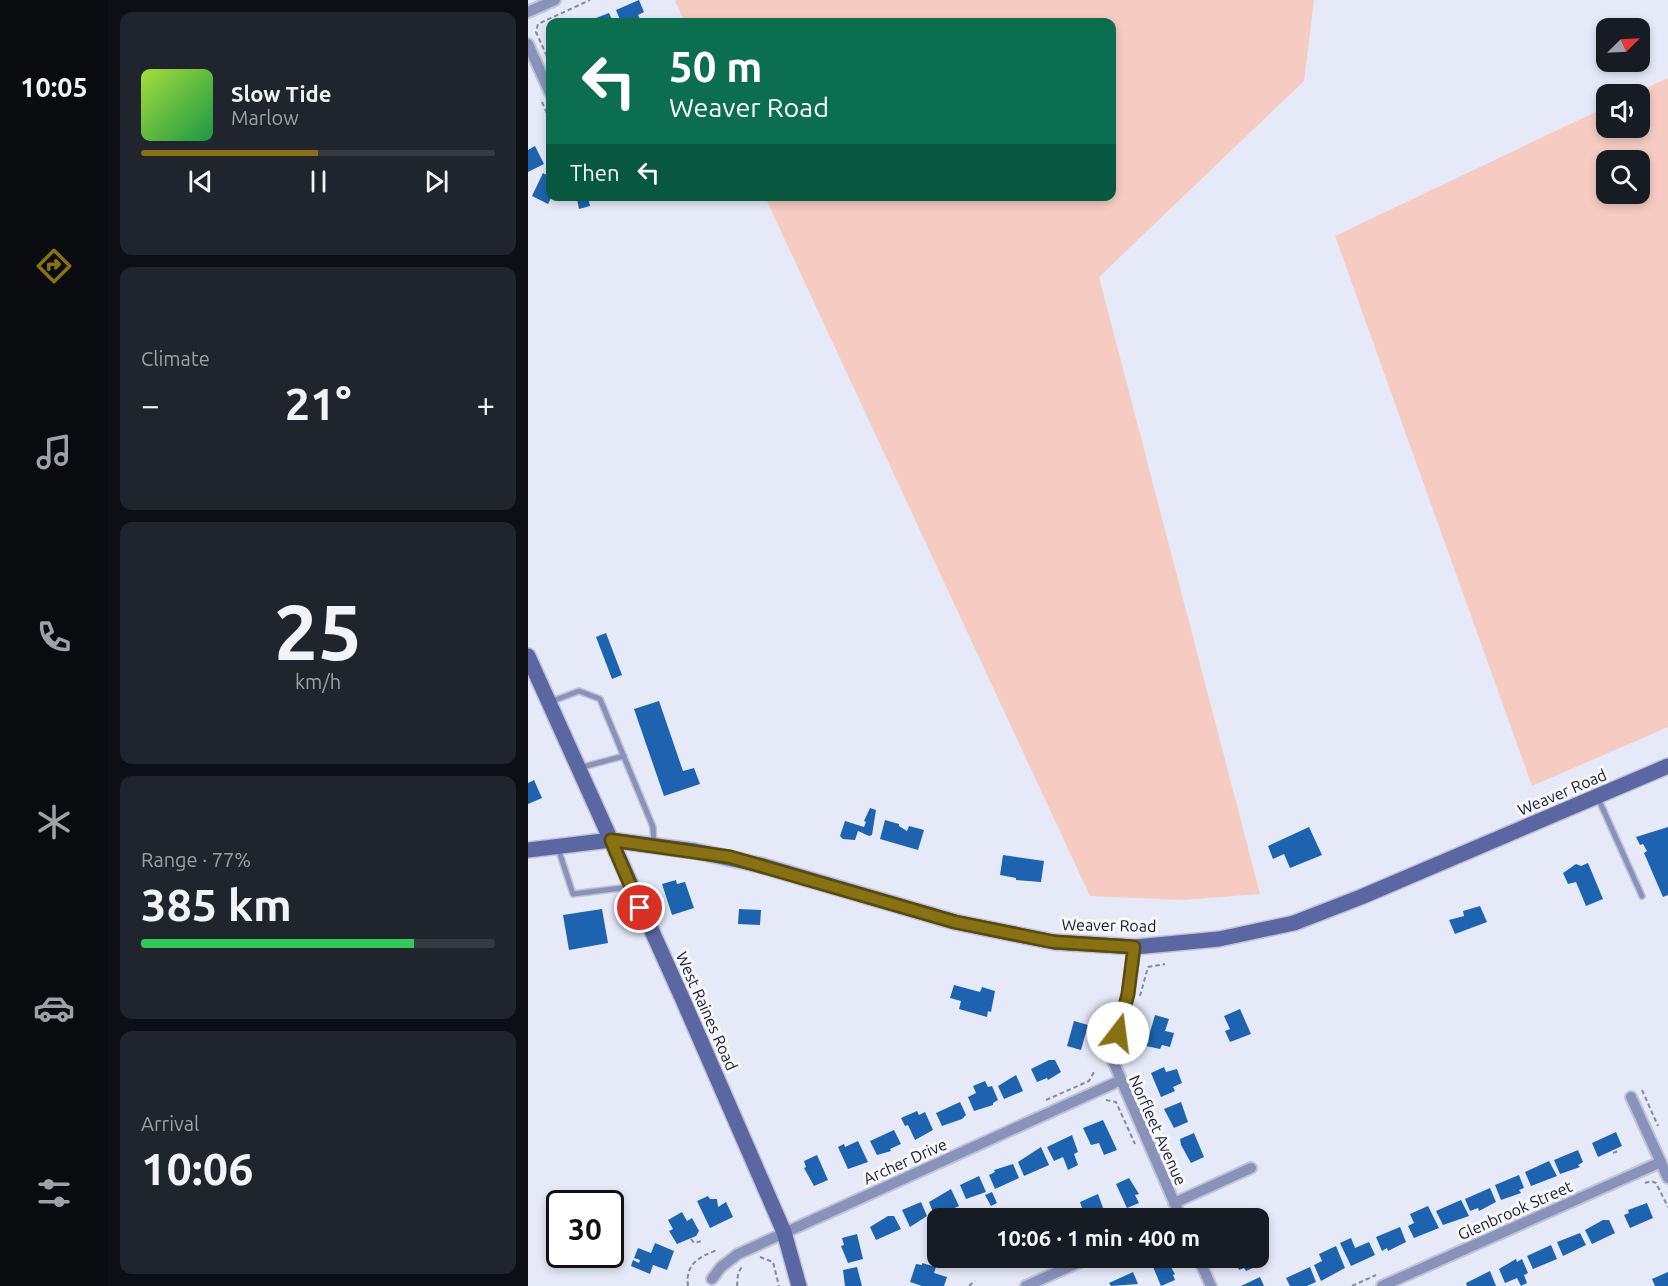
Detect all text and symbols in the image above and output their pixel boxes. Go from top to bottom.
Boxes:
north arrow [1596,18,1650,72]
map controls [1596,18,1650,204]
icon: left [570,42,648,120]
text: 50 m [669,43,763,90]
text: 10:05 [20,72,88,102]
text: Slow Tide [231,81,331,106]
button: sound [1596,84,1650,138]
text: Weaver Road [669,92,829,122]
text: Marlow [231,106,299,129]
button: search [1596,150,1650,204]
icon: left [632,156,665,189]
text: Then [570,160,620,185]
icon: previous [184,165,217,198]
icon: pause [302,165,335,198]
icon: next [420,165,453,198]
icon: directions [33,245,75,287]
text: Climate [141,347,210,370]
text: 21° [285,378,351,429]
text: − [141,386,160,423]
text: + [476,386,495,423]
icon: music [33,431,75,473]
text: 25 [274,587,362,675]
icon: phone [33,616,75,658]
text: km/h [295,670,341,693]
street label: Weaver Road [1515,765,1609,819]
icon: climate [33,801,75,843]
text: Range · 77% [141,848,251,871]
text: 385 km [141,879,292,930]
pin [614,882,665,933]
icon: arrive [623,891,656,924]
street label: Weaver Road [1061,915,1157,935]
street label: West Raines Road [673,949,741,1073]
icon: car [33,987,75,1029]
position arrow [1086,1001,1150,1065]
street label: Norfleet Avenue [1126,1072,1190,1188]
text: Arrival [141,1112,199,1135]
street label: Archer Drive [860,1135,950,1187]
text: 10:06 [141,1143,254,1194]
icon: filters [33,1172,75,1214]
street label: Glenbrook Street [1455,1176,1576,1243]
speed limit sign: 30 [546,1190,624,1268]
text: 10:06 · 1 min · 400 m [996,1225,1200,1250]

